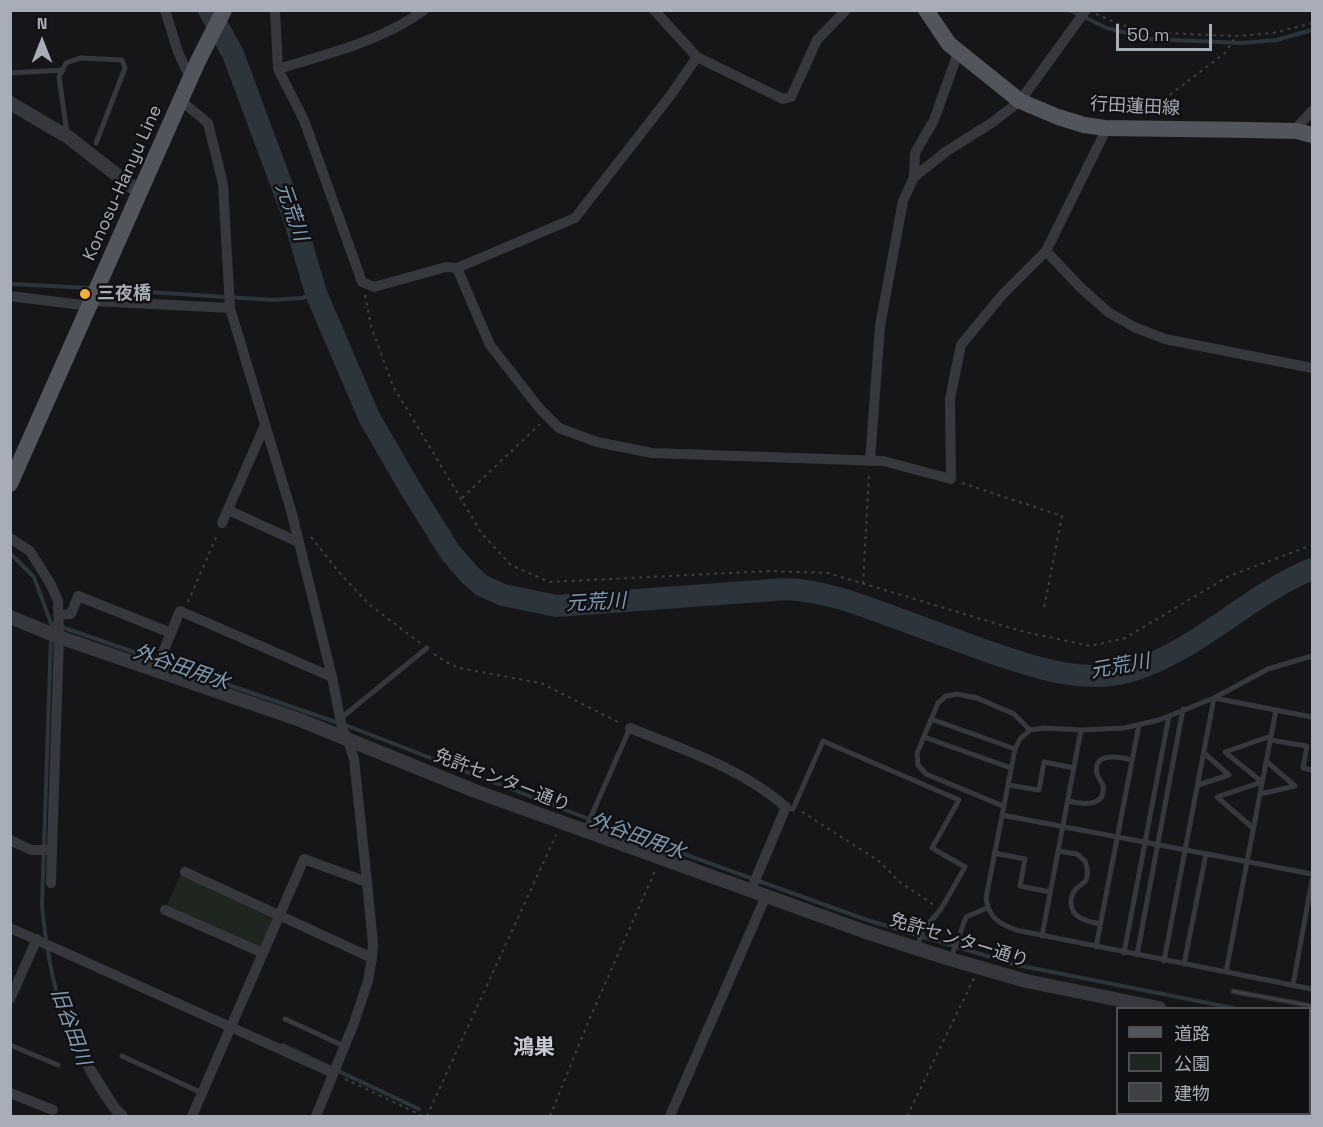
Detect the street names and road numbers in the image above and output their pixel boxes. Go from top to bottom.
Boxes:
street label: 行田蓮田線 [1089,94,1181,120]
street label: Konosu-Hanyu Line [79,102,167,264]
street label: 免許センター通り [431,745,573,817]
street label: 免許センター通り [887,910,1031,972]

